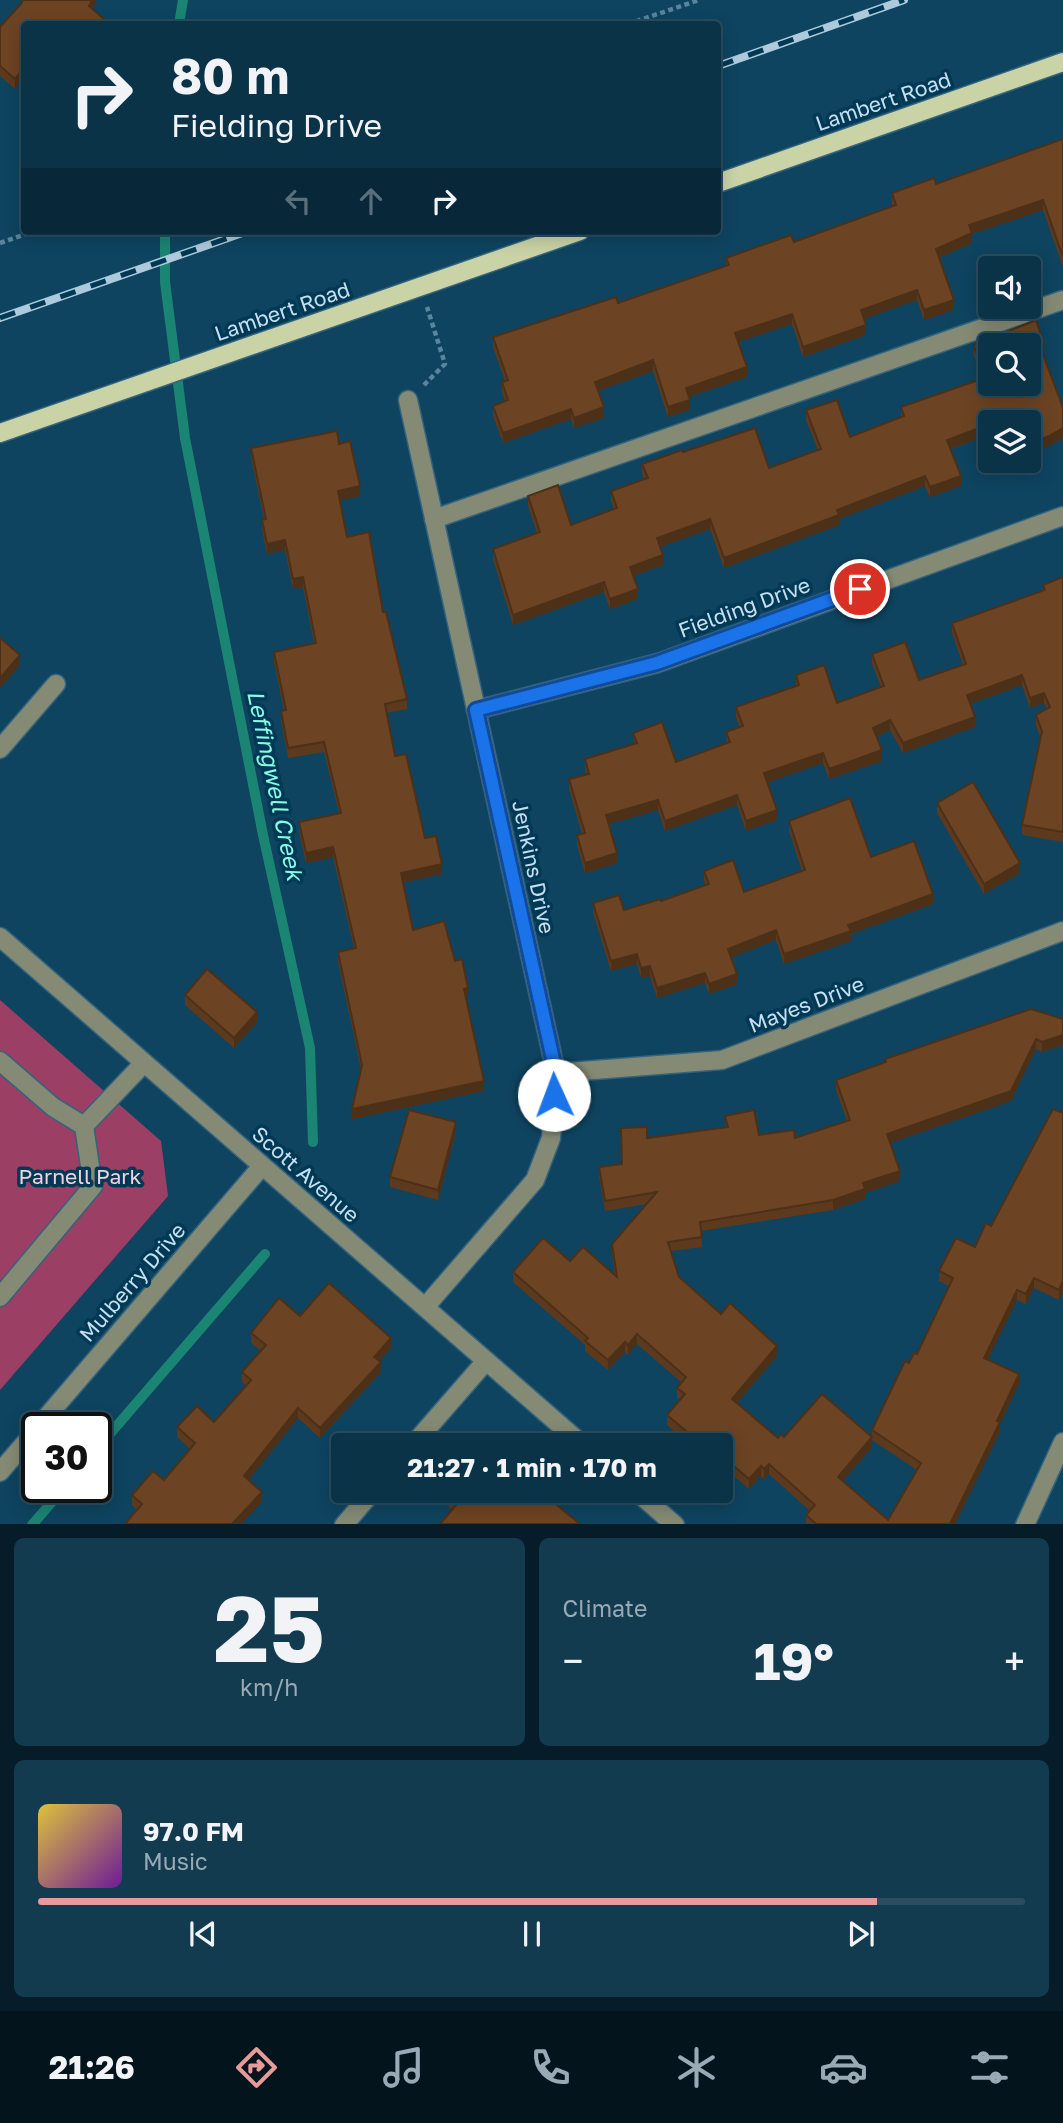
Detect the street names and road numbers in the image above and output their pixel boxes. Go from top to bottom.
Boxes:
street label: Lambert Road [812,66,954,136]
street label: Lambert Road [211,276,353,346]
street label: Fielding Drive [674,571,814,643]
street label: Jenkins Drive [507,798,561,936]
street label: Mayes Drive [745,970,867,1038]
street label: Scott Avenue [247,1120,365,1228]
street label: Mulberry Drive [73,1217,191,1347]

